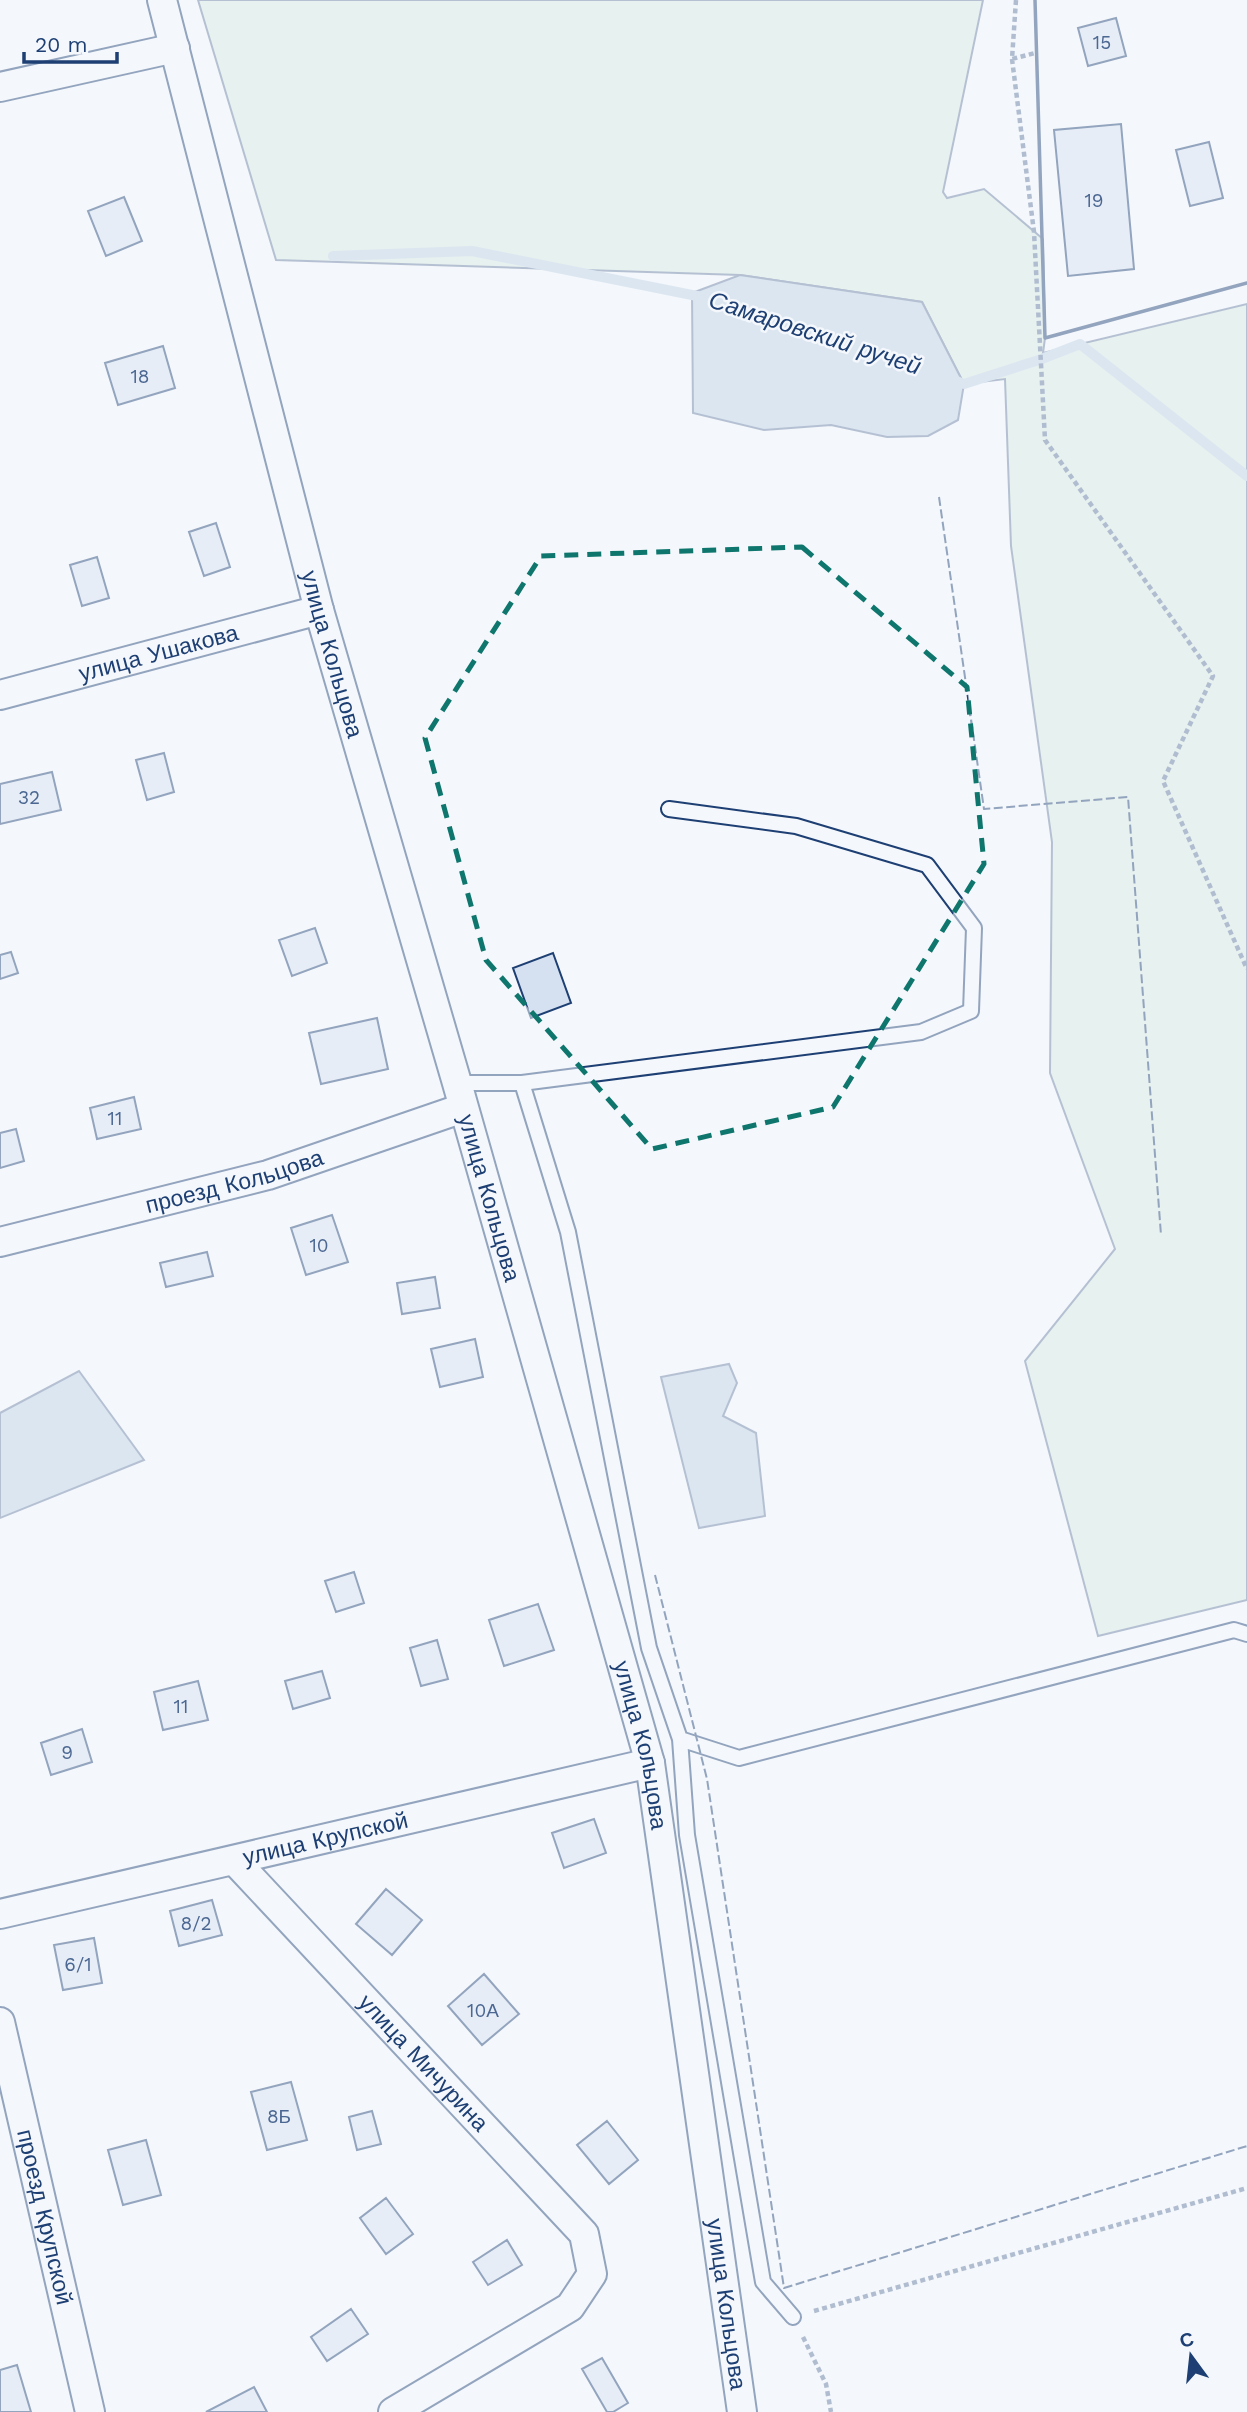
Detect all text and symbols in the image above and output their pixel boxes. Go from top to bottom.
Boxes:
scale bar [24,21,117,65]
house number: 15 [1093,31,1111,54]
text: 20 m [35,32,87,57]
house number: 19 [1084,189,1104,212]
water label: Самаровский ручей [705,286,925,380]
house number: 18 [130,365,150,388]
street label: улица Кольцова [295,568,369,741]
street label: улица Ушакова [76,619,241,687]
house number: 32 [18,786,40,809]
house number: 11 [108,1107,122,1130]
street label: улица Кольцова [453,1111,526,1285]
street label: проезд Кольцова [143,1144,327,1219]
house number: 10 [309,1234,329,1257]
street label: улица Кольцова [608,1658,672,1831]
house number: 11 [174,1695,188,1718]
house number: 9 [61,1741,73,1764]
street label: улица Крупской [240,1807,411,1871]
house number: 8/2 [180,1912,212,1935]
house number: 6/1 [64,1953,92,1976]
street label: улица Мичурина [353,1989,494,2137]
house number: 10А [467,1999,499,2022]
house number: 8Б [267,2105,291,2128]
street label: проезд Крупской [11,2127,78,2307]
street label: улица Кольцова [701,2217,752,2392]
north arrow [1156,2321,1226,2391]
text: С [1177,2327,1197,2353]

